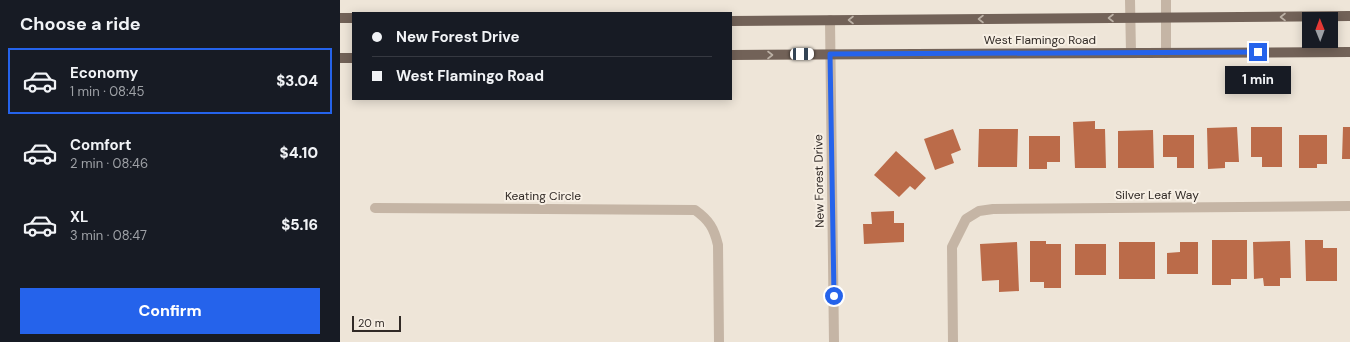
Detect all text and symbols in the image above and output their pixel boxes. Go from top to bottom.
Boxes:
text: Choose a ride [20,12,141,36]
north arrow [1302,12,1338,48]
map controls [1302,12,1338,48]
one-way arrow [1280,13,1286,21]
one-way arrow [1108,14,1114,22]
one-way arrow [978,15,984,23]
one-way arrow [848,16,854,24]
text: New Forest Drive [396,27,519,47]
street label: West Flamingo Road [984,32,1096,48]
route end [1249,43,1267,61]
car [790,48,814,60]
one-way arrow [767,51,773,59]
icon: car [22,63,58,99]
text: Economy [70,63,138,83]
text: West Flamingo Road [396,66,544,86]
callout: 1 min [1225,66,1291,94]
text: $3.04 [276,71,318,91]
text: 1 min [1242,71,1274,88]
text: 1 min · 08:45 [70,83,144,100]
street label: New Forest Drive [810,134,828,228]
icon: car [22,135,58,171]
text: Comfort [70,135,131,155]
text: $4.10 [280,143,318,163]
text: 2 min · 08:46 [70,155,148,172]
street label: Silver Leaf Way [1115,187,1199,203]
street label: Keating Circle [505,188,581,204]
icon: car [22,207,58,243]
text: XL [70,207,88,227]
text: $5.16 [281,215,318,235]
text: 3 min · 08:47 [70,227,147,244]
route start [825,287,843,305]
button: Confirm [20,288,320,334]
scale bar [352,314,401,333]
text: 20 m [358,316,384,330]

